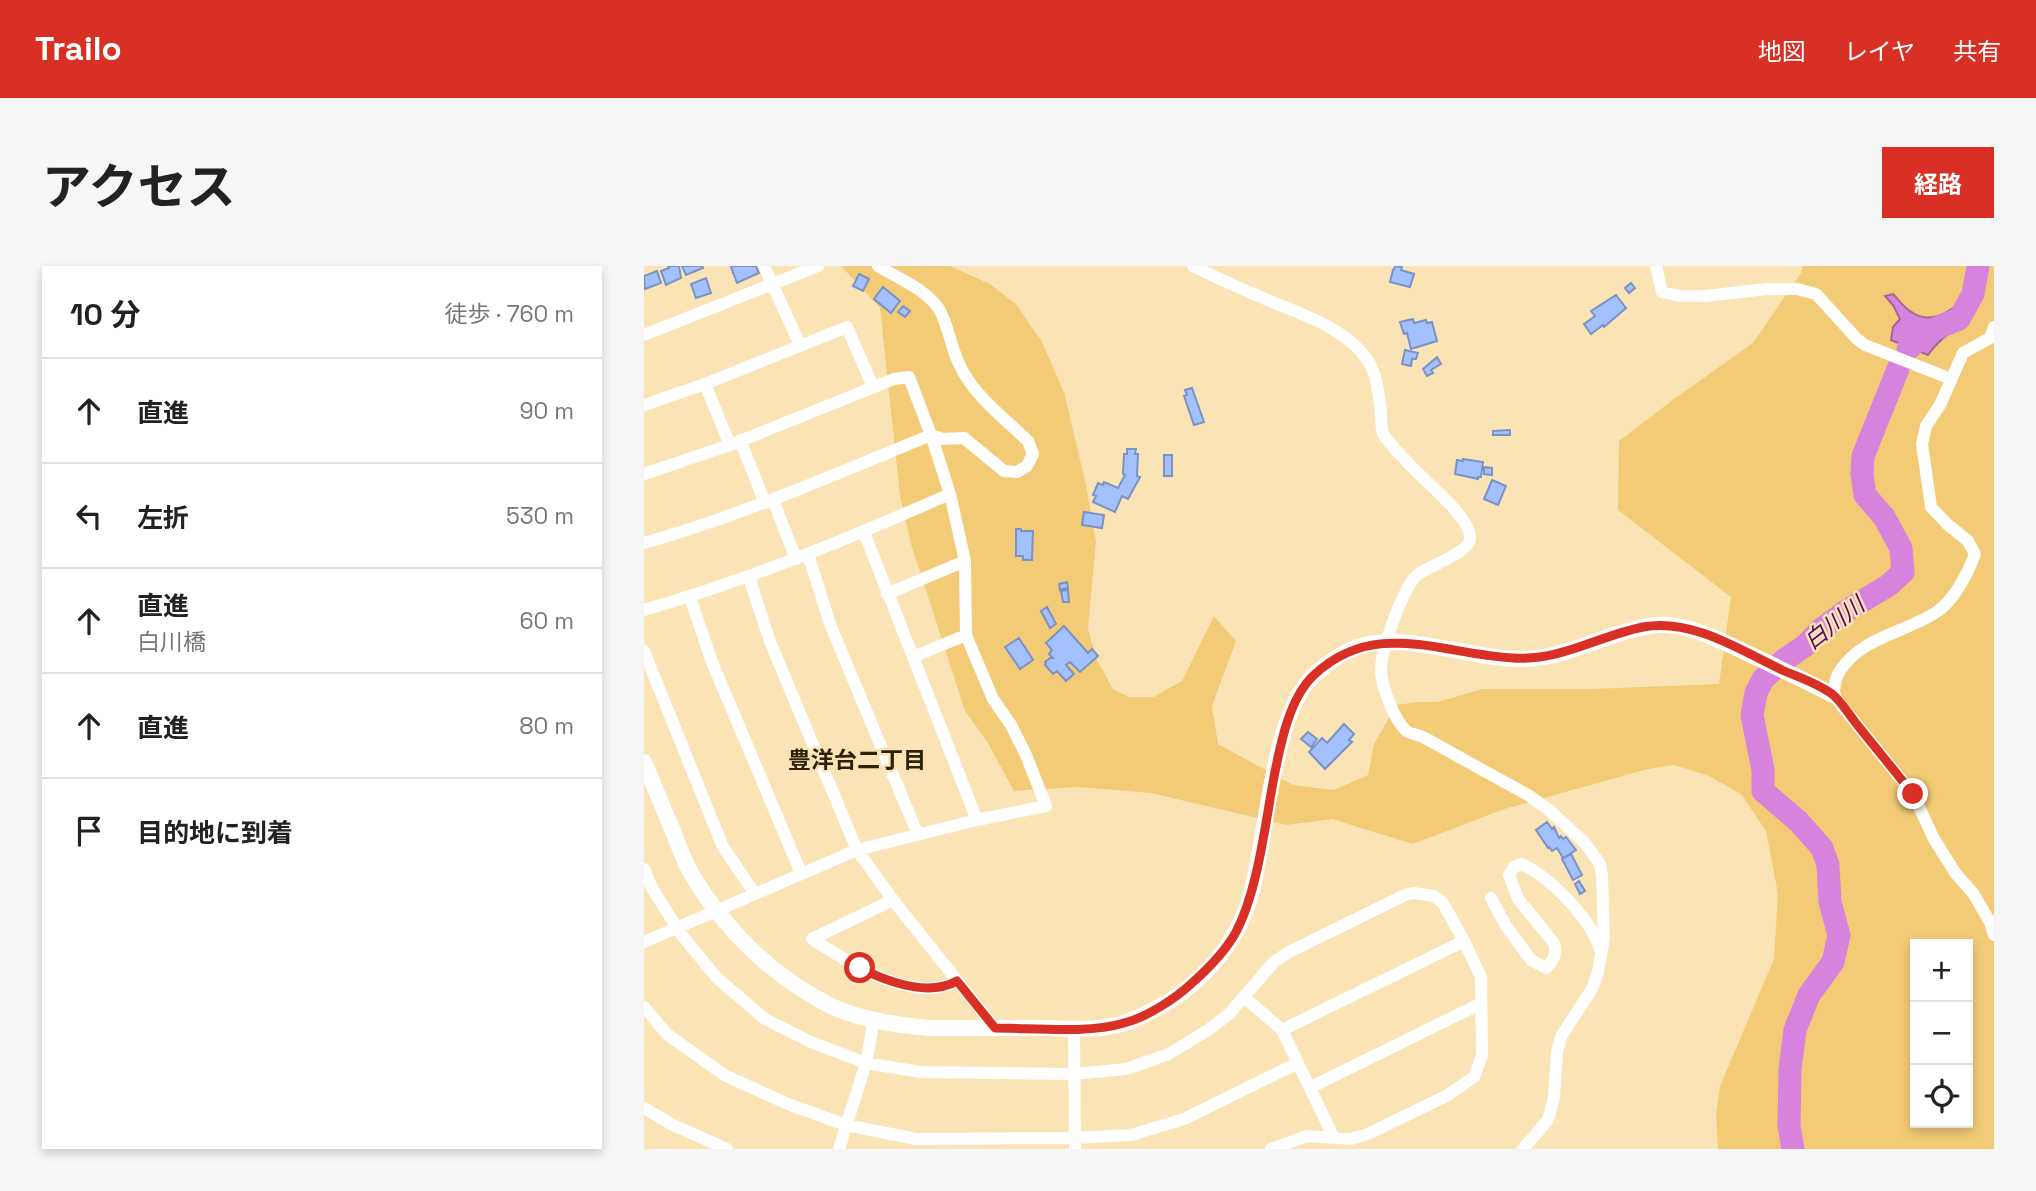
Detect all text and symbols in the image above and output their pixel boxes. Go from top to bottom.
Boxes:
text: Trailo [35,28,122,70]
text: 地図 [1758,36,1806,67]
text: レイヤ [1844,36,1915,67]
text: 共有 [1953,36,2001,67]
button: 経路 [1882,147,1994,218]
text: アクセス [42,156,236,218]
text: 10 分 [70,295,141,334]
text: 徒歩 · 760 m [445,299,574,329]
icon: ahead [70,392,108,430]
text: 直進 [137,396,189,430]
text: 90 m [519,396,574,426]
icon: left [70,497,108,535]
text: 左折 [137,501,189,535]
text: 530 m [506,501,574,531]
water label: 白川川 [1798,588,1873,656]
text: 直進 [137,589,189,623]
icon: ahead [70,602,108,640]
text: 60 m [519,606,574,636]
text: 白川橋 [137,627,206,657]
icon: ahead [70,707,108,745]
text: 直進 [137,711,189,745]
text: 80 m [519,711,574,741]
district label: 豊洋台二丁目 [788,745,926,775]
route end [1897,778,1928,809]
icon: arrive [70,812,108,850]
text: 目的地に到着 [137,816,293,850]
map controls [1910,939,1973,1128]
button: + [1910,939,1973,1002]
route start [844,952,875,983]
button: − [1910,1002,1973,1065]
button: locate [1910,1065,1973,1128]

